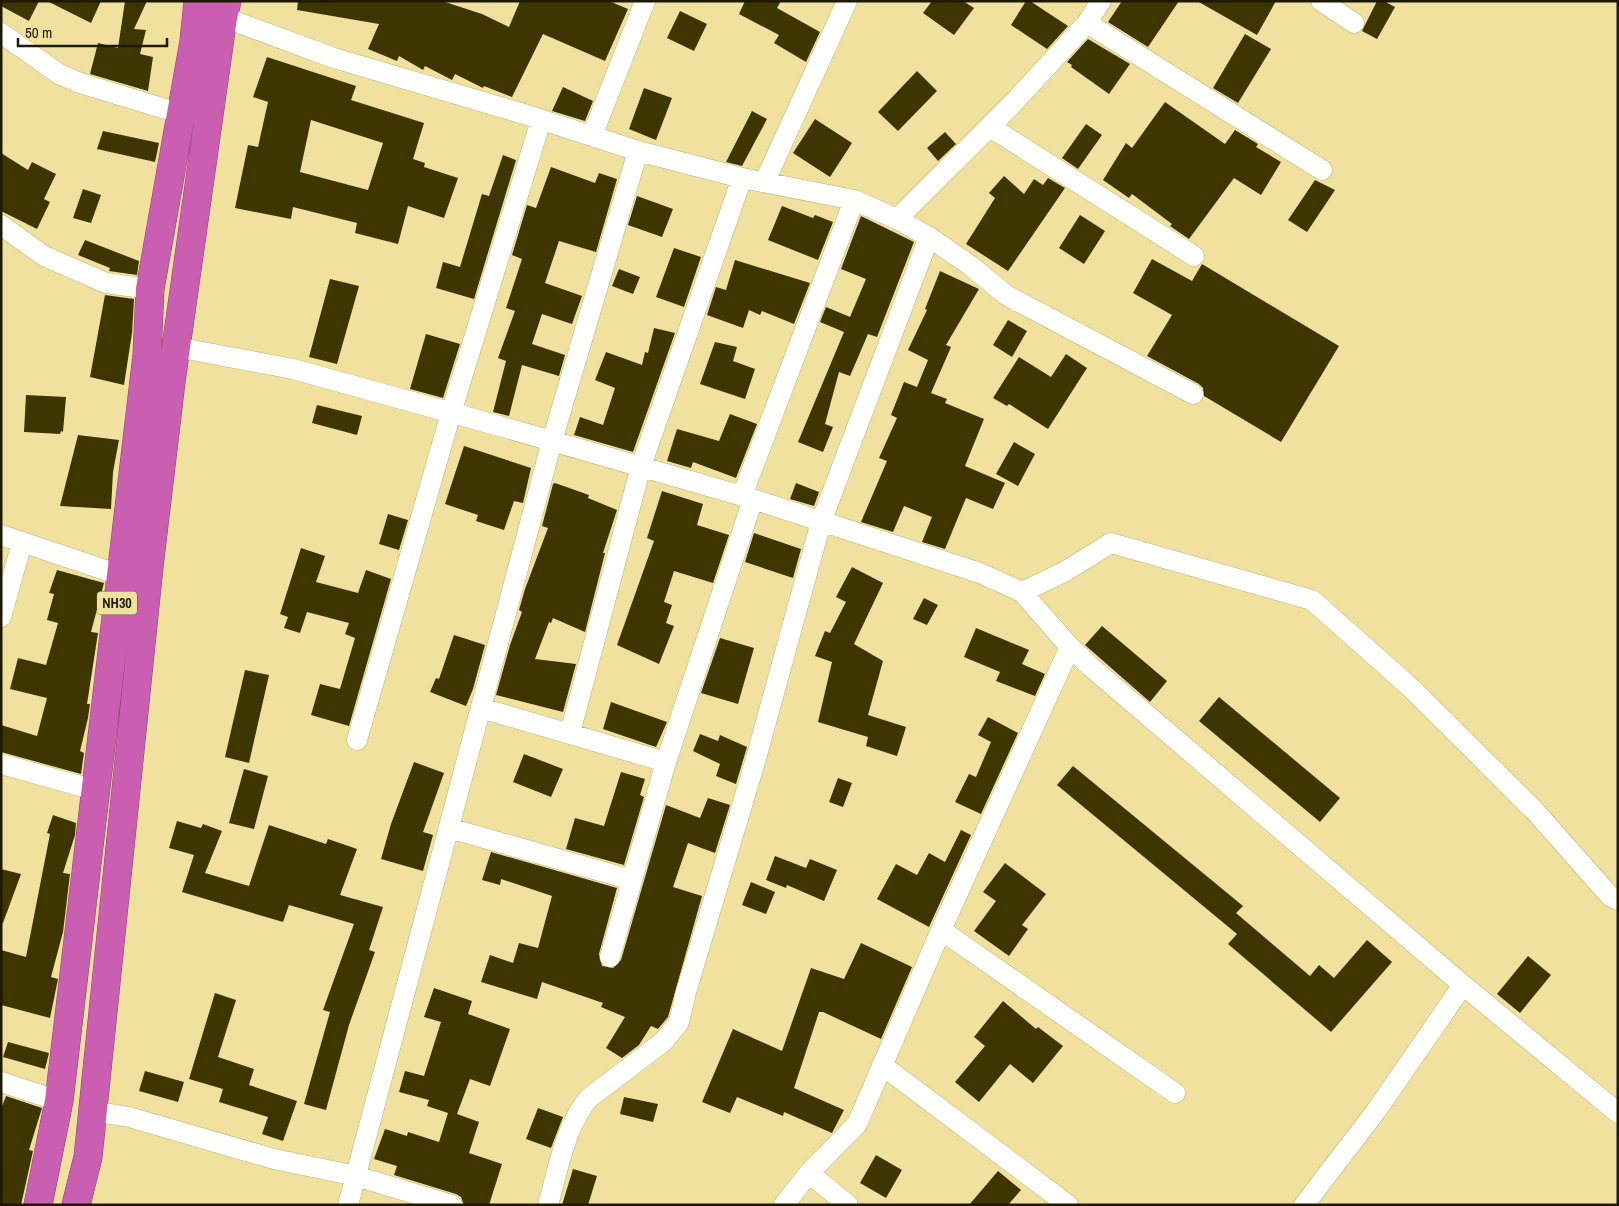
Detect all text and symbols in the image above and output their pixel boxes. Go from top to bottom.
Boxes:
scale bar [18,15,166,47]
text: 50 m [25,22,52,43]
road number: NH30 [97,592,137,614]

